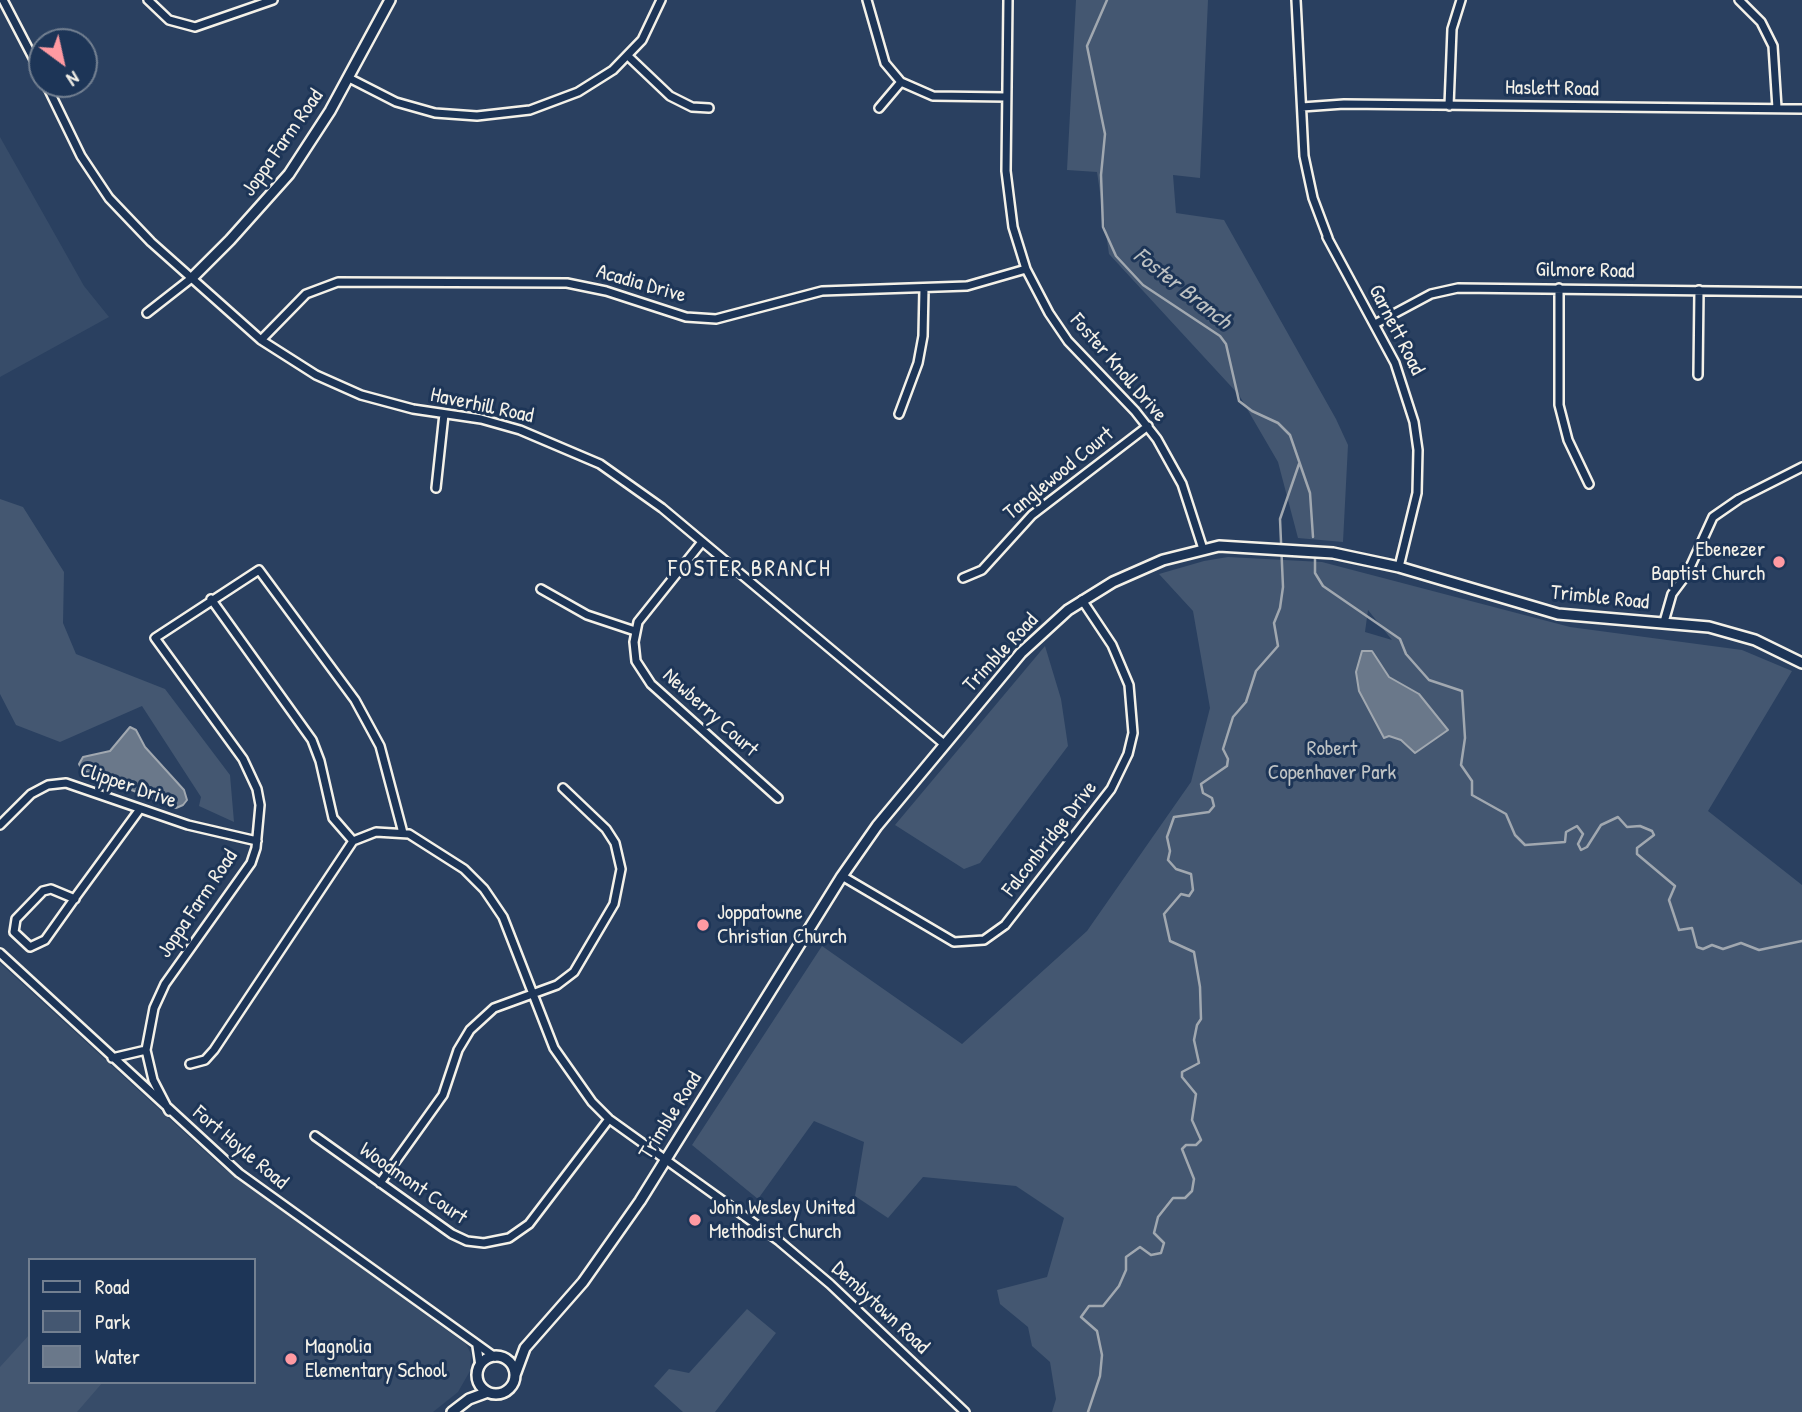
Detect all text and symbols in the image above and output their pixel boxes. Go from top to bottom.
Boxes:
north arrow [28,28,98,98]
text: N [62,65,85,93]
street label: Haslett Road [1505,76,1599,102]
street label: Joppa Farm Road [237,85,329,201]
water label: Foster Branch [1128,242,1236,336]
street label: Gilmore Road [1535,258,1635,284]
street label: Acadia Drive [593,259,689,309]
street label: Garnett Road [1363,281,1429,379]
street label: Foster Knoll Drive [1064,309,1172,427]
street label: Haverhill Road [428,383,536,429]
street label: Tanglewood Court [999,422,1119,526]
place label: Ebenezer Baptist Church [1651,537,1765,587]
marker: Ebenezer Baptist Church [1771,554,1787,570]
district label: FOSTER BRANCH [670,556,830,584]
street label: Trimble Road [1550,580,1650,616]
street label: Trimble Road [958,608,1044,698]
street label: Newberry Court [657,664,763,762]
park label: Robert Copenhaver Park [1268,736,1396,786]
street label: Clipper Drive [76,758,180,814]
street label: Falconbridge Drive [997,776,1103,902]
street label: Joppa Farm Road [153,845,243,963]
place label: Joppatowne Christian Church [717,900,846,950]
marker: Joppatowne Christian Church [695,917,711,933]
street label: Trimble Road [634,1067,708,1165]
street label: Fort Hoyle Road [187,1101,293,1195]
street label: Woodmont Court [354,1138,472,1230]
place label: John Wesley United Methodist Church [709,1195,855,1245]
marker: John Wesley United Methodist Church [687,1212,703,1228]
street label: Dembytown Road [826,1256,934,1360]
legend [28,1258,256,1384]
text: Road [95,1272,129,1301]
text: Park [95,1307,130,1336]
place label: Magnolia Elementary School [305,1334,447,1384]
text: Water [95,1342,140,1371]
marker: Magnolia Elementary School [283,1351,299,1367]

